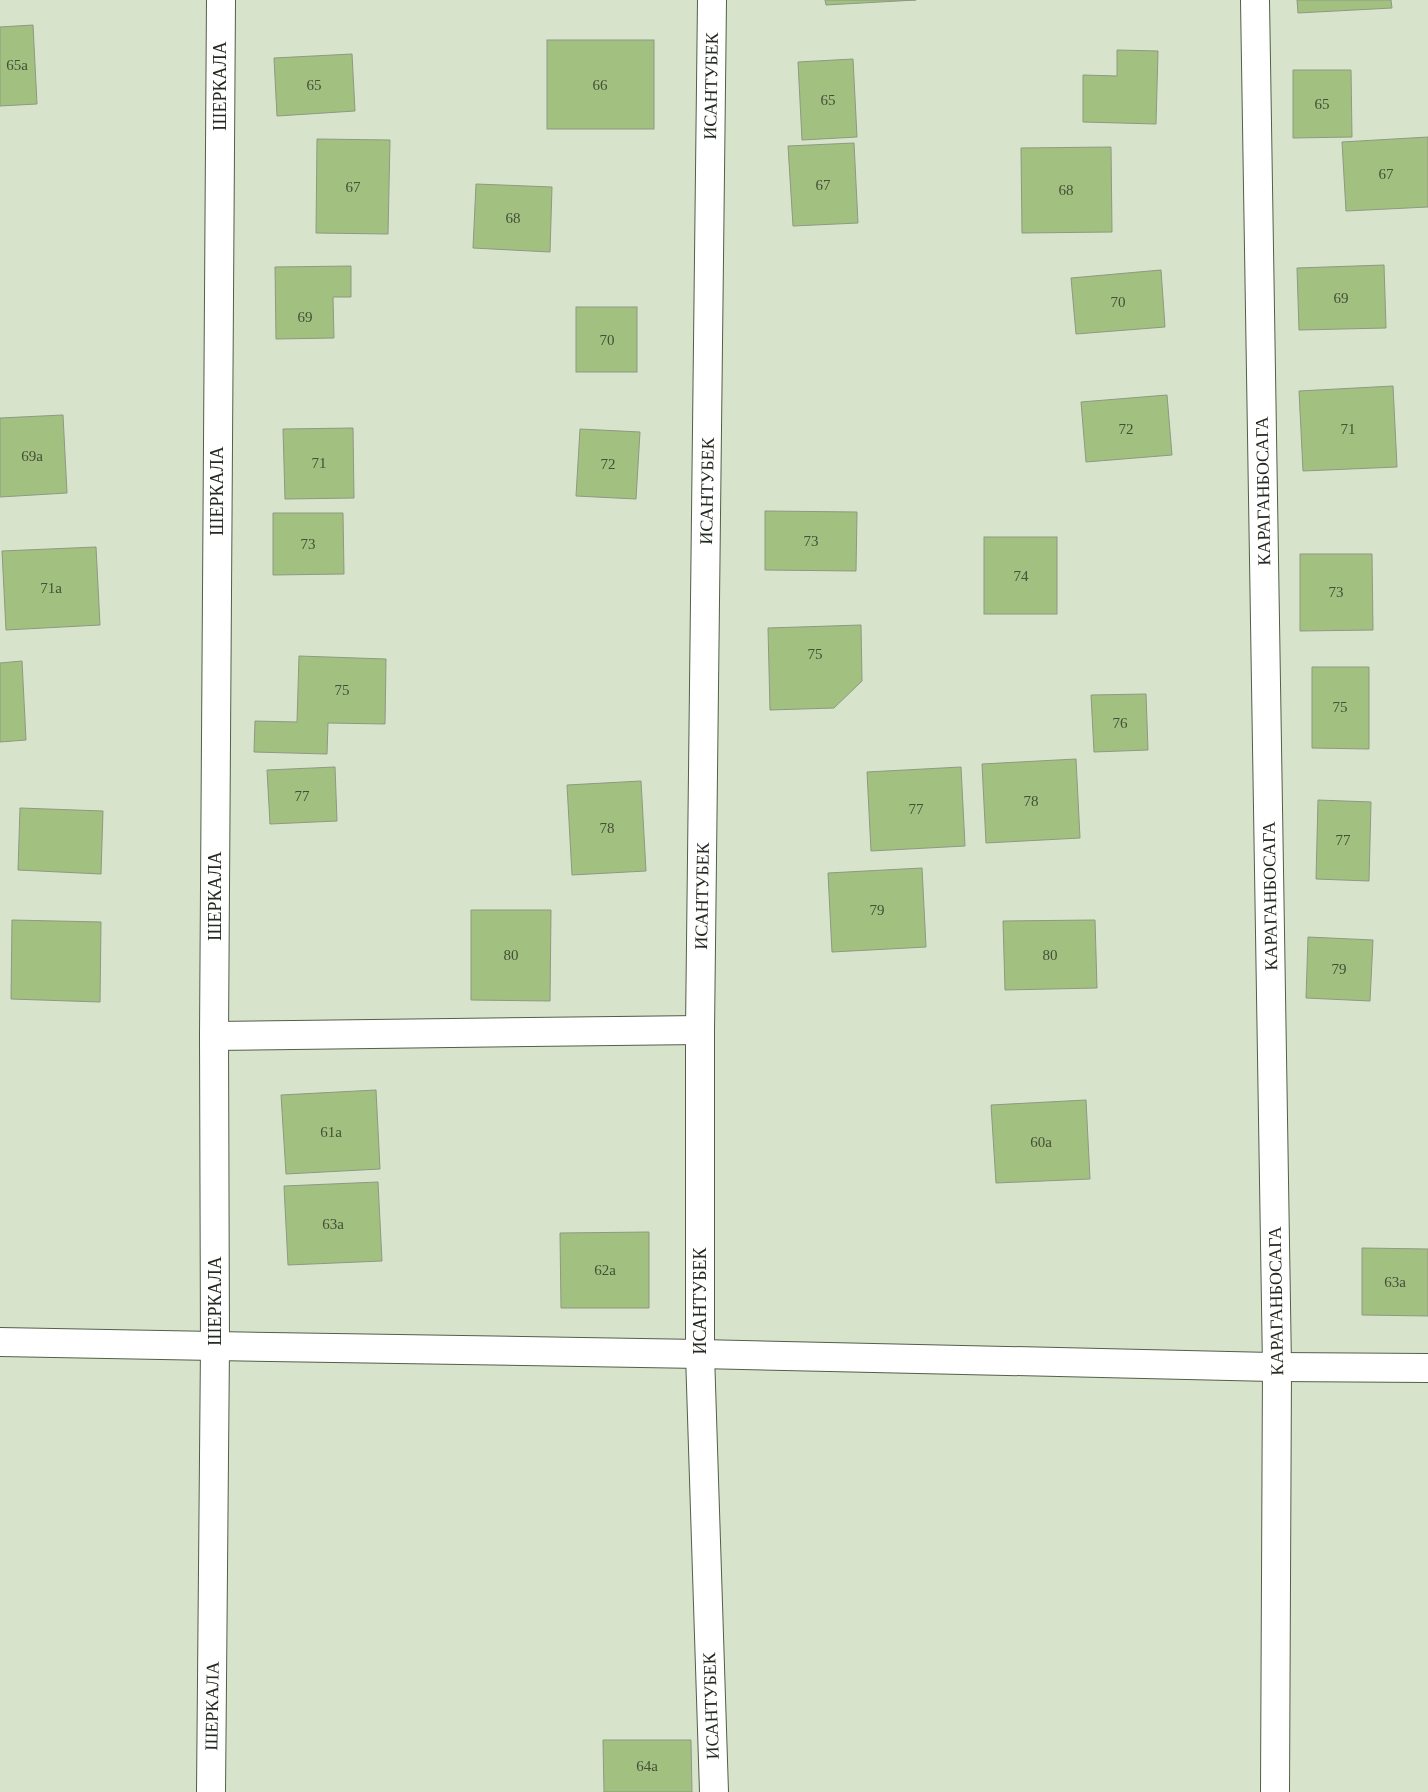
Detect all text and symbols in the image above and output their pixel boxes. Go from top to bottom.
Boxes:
street label: ИСАНТУБЕК [700,31,722,140]
street label: ШЕРКАЛА [210,41,230,131]
house number: 65а [6,57,28,73]
house number: 65 [307,77,322,93]
house number: 66 [593,77,608,93]
house number: 65 [821,92,836,108]
house number: 65 [1315,96,1330,112]
house number: 67 [1379,166,1394,182]
house number: 67 [816,177,831,193]
house number: 67 [346,179,361,195]
house number: 68 [1059,182,1074,198]
house number: 68 [506,210,521,226]
house number: 69 [1334,290,1349,306]
house number: 70 [1111,294,1126,310]
house number: 69 [298,309,313,325]
house number: 70 [600,332,615,348]
street label: КАРАГАНБОСАГА [1252,416,1274,566]
house number: 72 [1119,421,1134,437]
house number: 71 [1341,421,1356,437]
street label: ИСАНТУБЕК [696,436,718,545]
street label: ШЕРКАЛА [207,446,227,536]
house number: 69а [21,448,43,464]
house number: 71 [312,455,327,471]
house number: 72 [601,456,616,472]
house number: 73 [804,533,819,549]
house number: 73 [301,536,316,552]
house number: 74 [1014,568,1029,584]
house number: 71а [40,580,62,596]
house number: 73 [1329,584,1344,600]
house number: 75 [808,646,823,662]
house number: 75 [335,682,350,698]
house number: 75 [1333,699,1348,715]
house number: 76 [1113,715,1128,731]
house number: 77 [295,788,310,804]
house number: 78 [1024,793,1039,809]
house number: 77 [909,801,924,817]
house number: 78 [600,820,615,836]
street label: КАРАГАНБОСАГА [1259,821,1281,971]
house number: 77 [1336,832,1351,848]
street label: ИСАНТУБЕК [691,841,713,950]
street label: ШЕРКАЛА [205,851,225,941]
house number: 79 [870,902,885,918]
house number: 80 [504,947,519,963]
house number: 80 [1043,947,1058,963]
house number: 79 [1332,961,1347,977]
house number: 61а [320,1124,342,1140]
house number: 60а [1030,1134,1052,1150]
house number: 63а [322,1216,344,1232]
street label: КАРАГАНБОСАГА [1265,1226,1287,1376]
street label: ИСАНТУБЕК [690,1246,710,1355]
street label: ШЕРКАЛА [205,1256,225,1346]
house number: 62а [594,1262,616,1278]
house number: 63а [1384,1274,1406,1290]
street label: ИСАНТУБЕК [699,1651,723,1760]
street label: ШЕРКАЛА [201,1661,223,1751]
house number: 64а [636,1758,658,1774]

